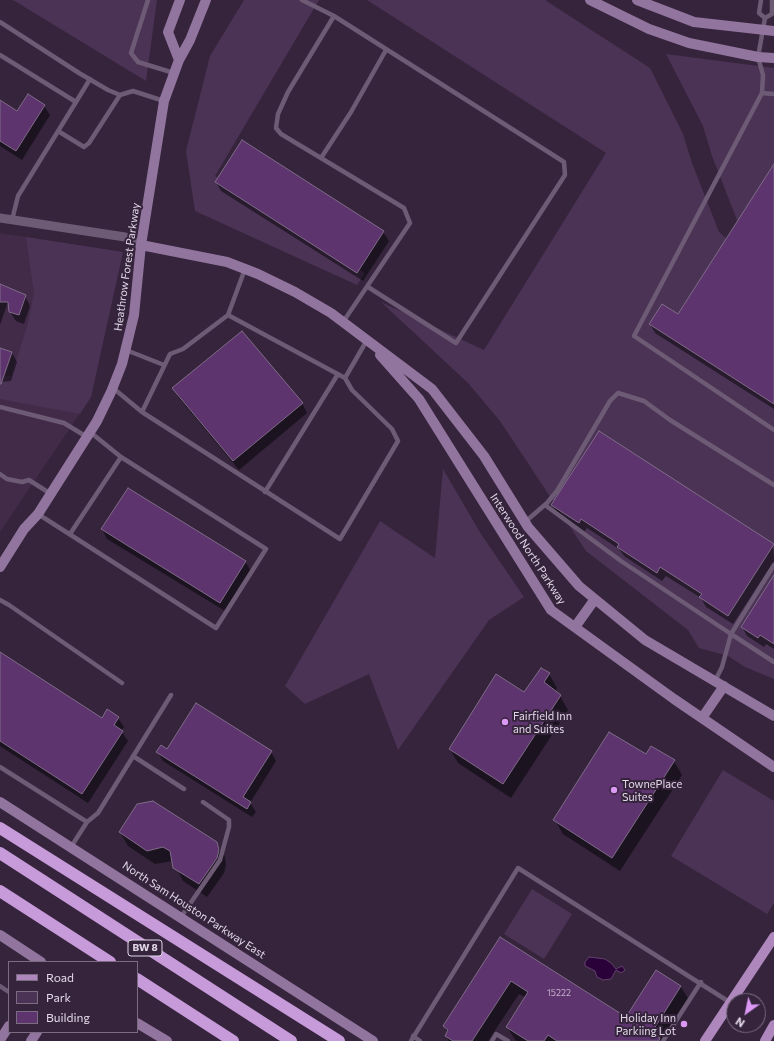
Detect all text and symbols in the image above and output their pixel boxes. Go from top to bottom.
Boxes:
street label: Heathrow Forest Parkway [111,202,143,332]
street label: Interwood North Parkway [487,491,569,607]
place label: Fairfield Inn and Suites [513,709,572,735]
marker: Fairfield Inn and Suites [500,717,510,727]
place label: TownePlace Suites [622,777,682,803]
marker: TownePlace Suites [609,785,619,795]
street label: North Sam Houston Parkway East [120,859,268,961]
road number: BW 8 [128,940,162,956]
legend [8,961,138,1033]
text: Road [46,970,74,984]
house number: 15222 [547,988,571,998]
text: Park [46,990,71,1004]
north arrow [726,993,766,1033]
text: Building [46,1010,90,1024]
place label: Holiday Inn Parkiing Lot [616,1011,676,1037]
text: N [733,1015,747,1030]
marker: Holiday Inn Parkiing Lot [679,1019,689,1029]

